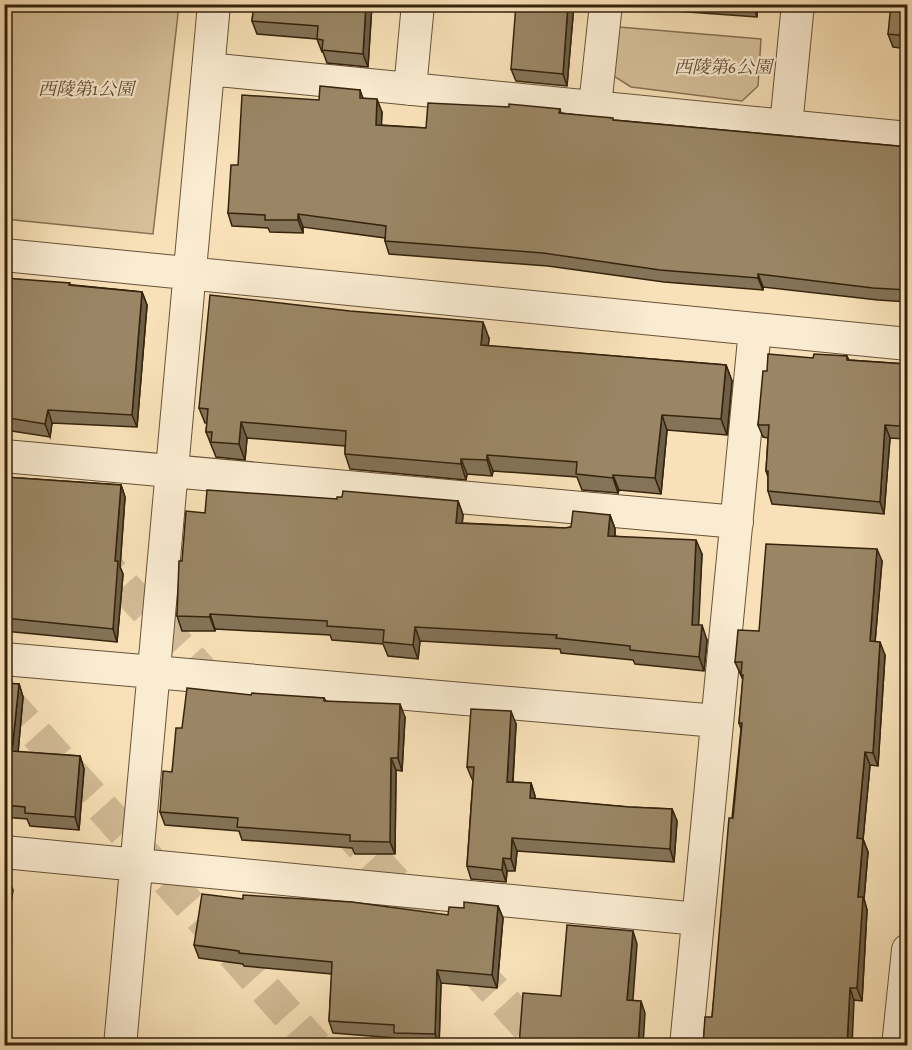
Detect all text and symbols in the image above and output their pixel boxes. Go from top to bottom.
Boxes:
park label: 西陵第6公園 [674,55,775,79]
park label: 西陵第1公園 [38,77,137,101]

